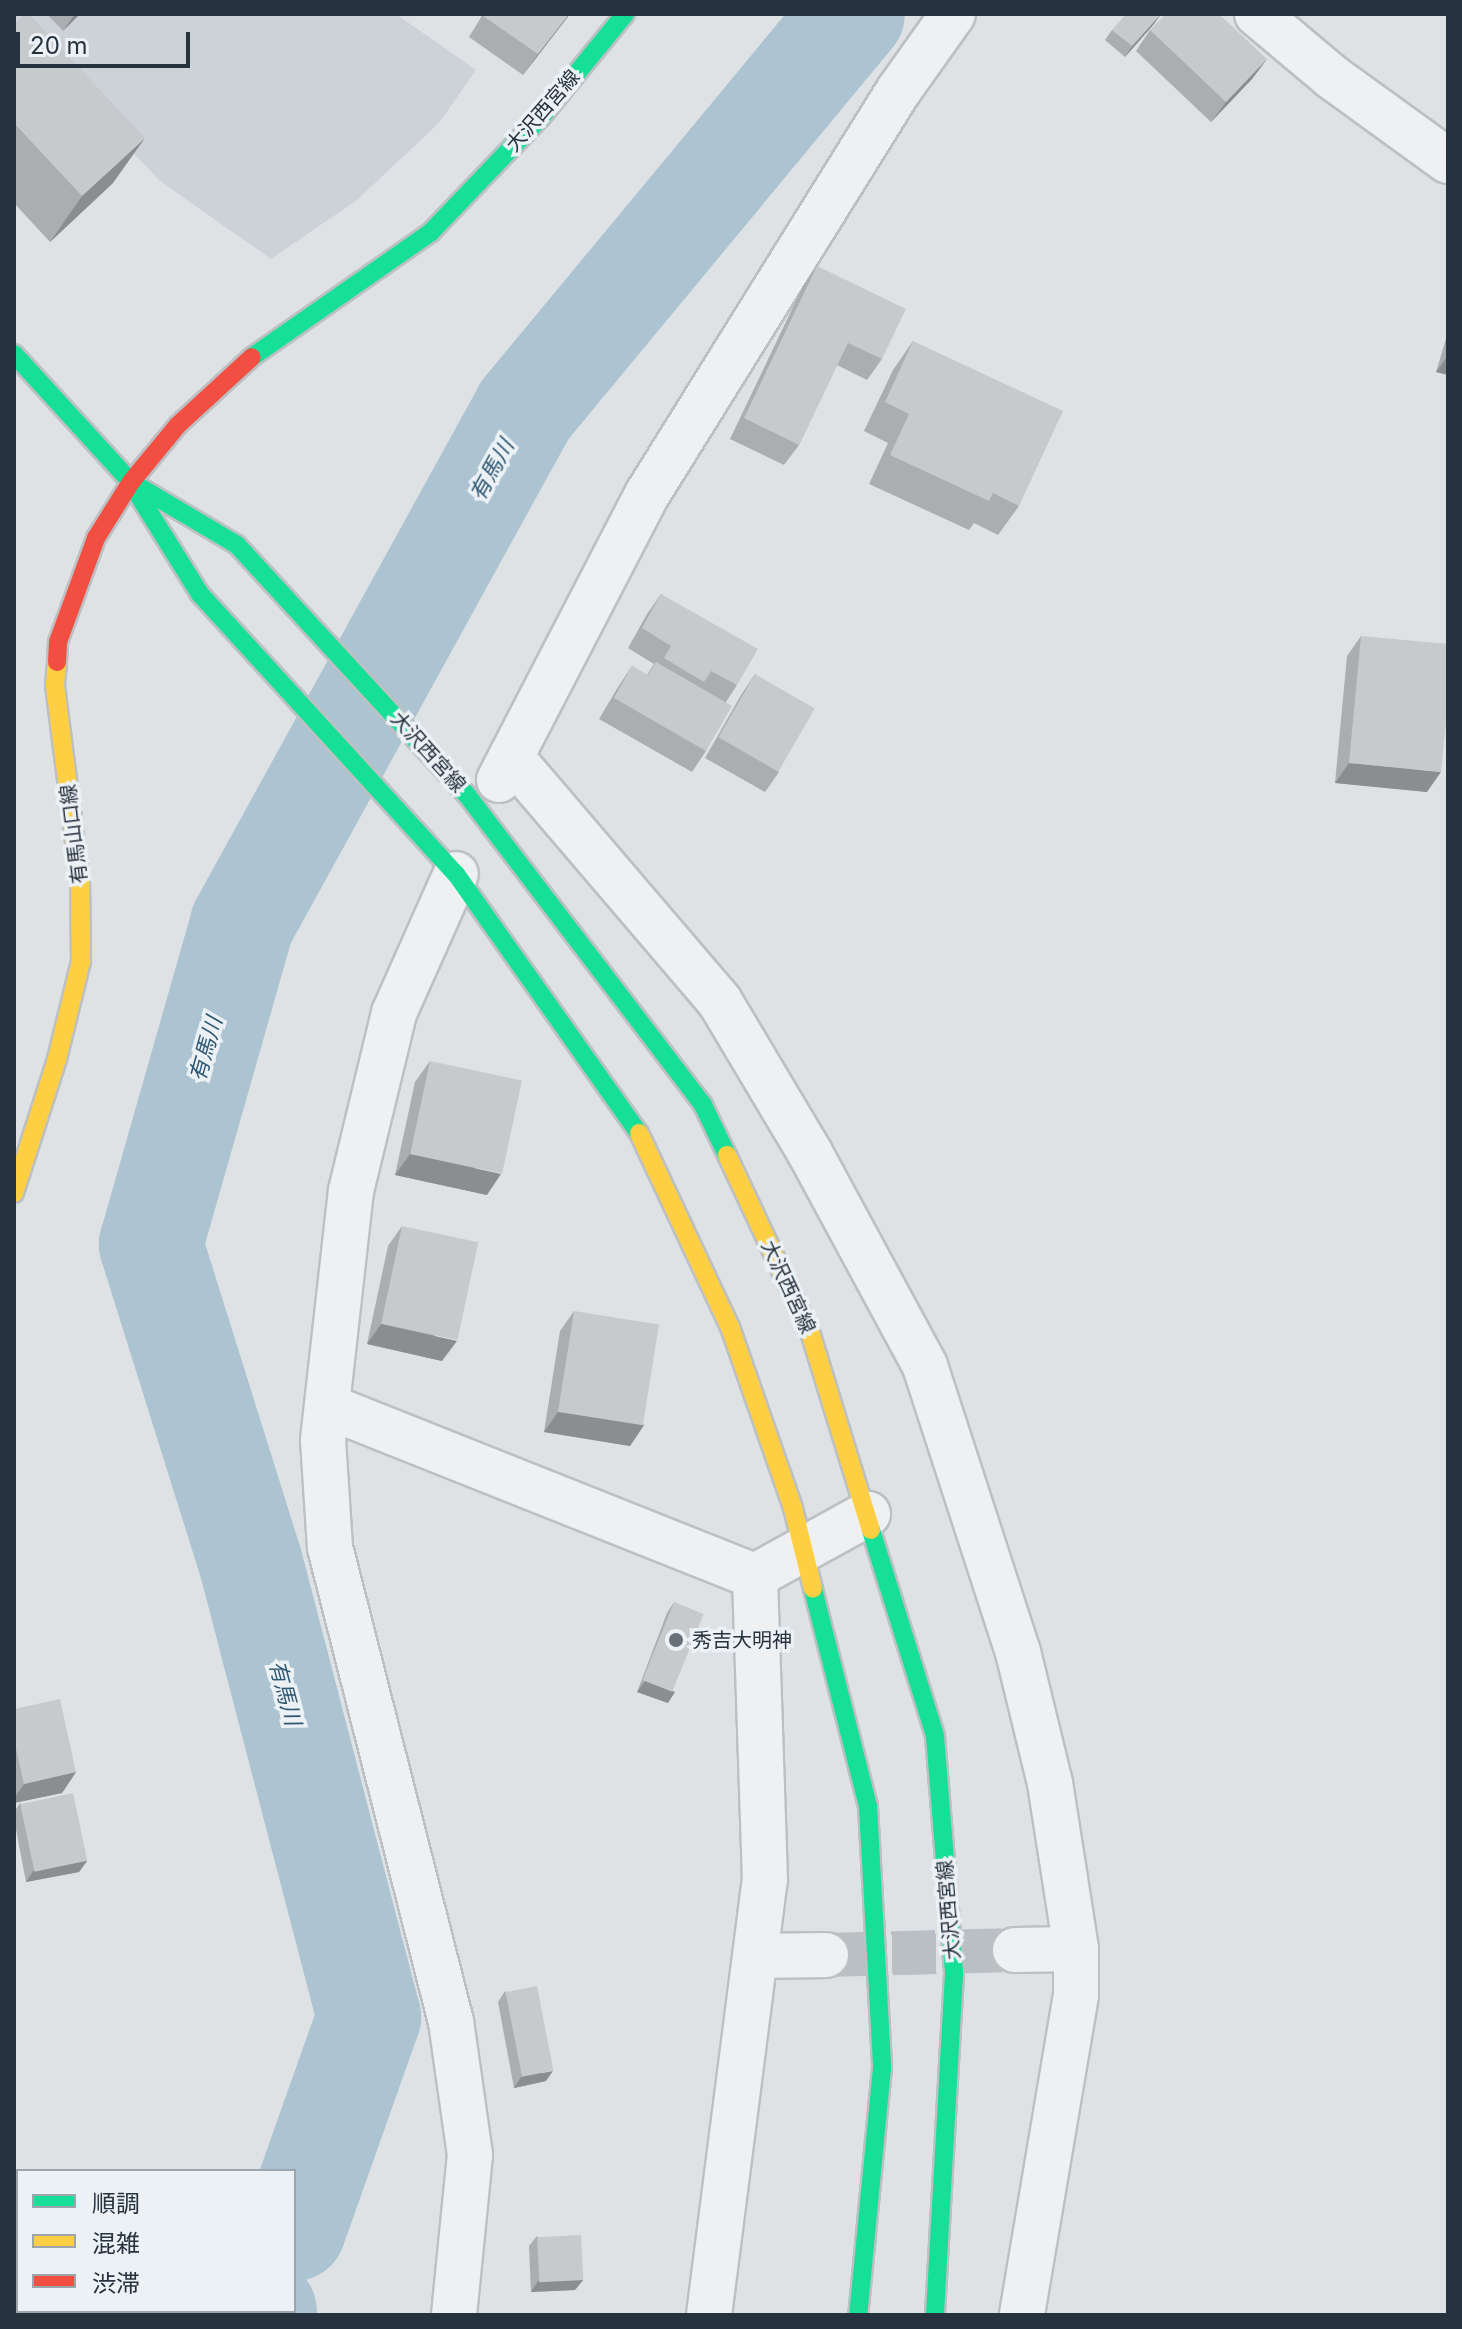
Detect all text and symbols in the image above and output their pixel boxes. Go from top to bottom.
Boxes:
scale bar [20,16,194,66]
text: 20 m [30,31,88,60]
street label: 大沢西宮線 [501,65,585,157]
water label: 有馬川 [464,435,520,505]
street label: 大沢西宮線 [386,707,470,797]
street label: 有馬山口線 [56,783,92,885]
water label: 有馬川 [184,1014,228,1084]
street label: 大沢西宮線 [756,1237,820,1337]
place label: 秀吉大明神 [692,1628,792,1652]
marker: 秀吉大明神 [667,1631,685,1649]
water label: 有馬川 [264,1658,306,1728]
street label: 大沢西宮線 [933,1859,965,1961]
legend [16,2169,296,2313]
text: 順調 [92,2189,140,2218]
text: 混雑 [92,2229,140,2258]
text: 渋滞 [92,2269,140,2298]

